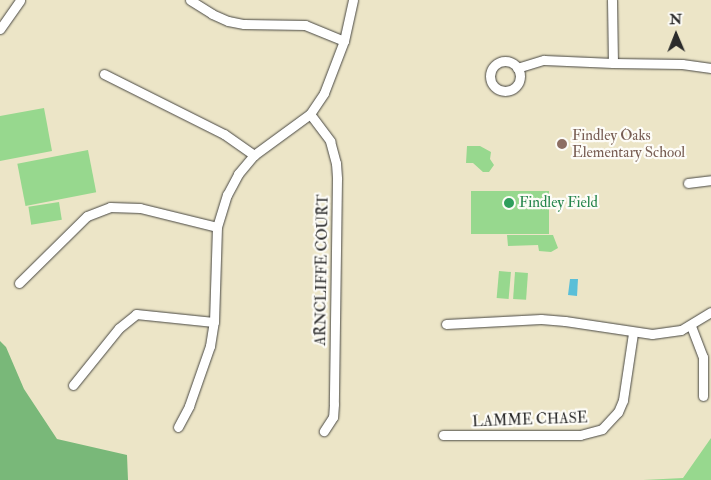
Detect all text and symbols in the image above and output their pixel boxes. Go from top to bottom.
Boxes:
north arrow [651,10,701,60]
text: N [669,11,682,28]
place label: Findley Oaks Elementary School [572,126,685,161]
marker: Findley Oaks Elementary School [556,138,568,150]
street label: ARNCLIFFE COURT [312,194,332,346]
place label: Findley Field [519,194,598,212]
marker: Findley Field [503,197,515,209]
street label: LAMME CHASE [472,409,588,431]

